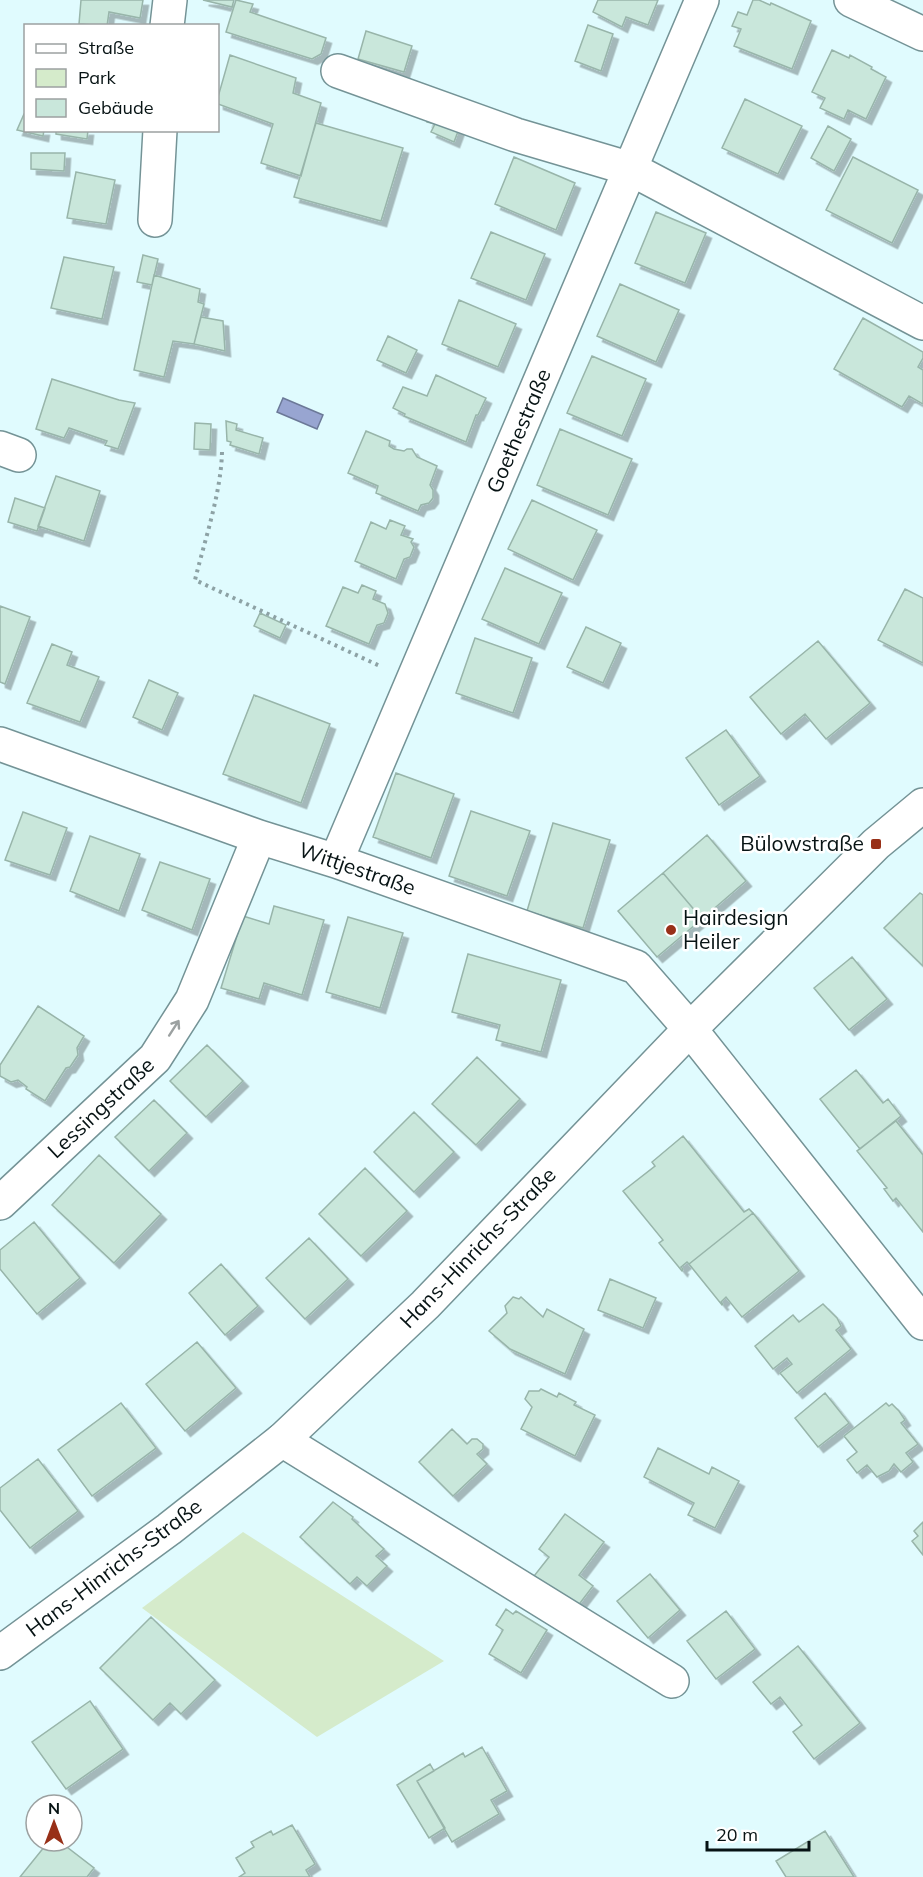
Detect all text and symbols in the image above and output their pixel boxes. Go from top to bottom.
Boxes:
legend [24,24,219,132]
text: Straße [78,36,134,59]
text: Park [78,66,117,89]
text: Gebäude [78,96,154,119]
street label: Goethestraße [480,365,556,497]
place label: Bülowstraße [740,830,864,856]
street label: Wittjestraße [296,836,419,900]
marker: Bülowstraße [869,837,883,851]
place label: Hairdesign Heiler [683,904,789,954]
marker: Hairdesign Heiler [664,923,678,937]
one-way arrow [169,1020,181,1037]
street label: Lessingstraße [42,1051,159,1163]
street label: Hans-Hinrichs-Straße [394,1162,561,1333]
street label: Hans-Hinrichs-Straße [20,1493,206,1642]
north arrow [24,1793,84,1853]
text: N [48,1798,60,1818]
scale bar [707,1814,809,1852]
text: 20 m [716,1823,758,1846]

